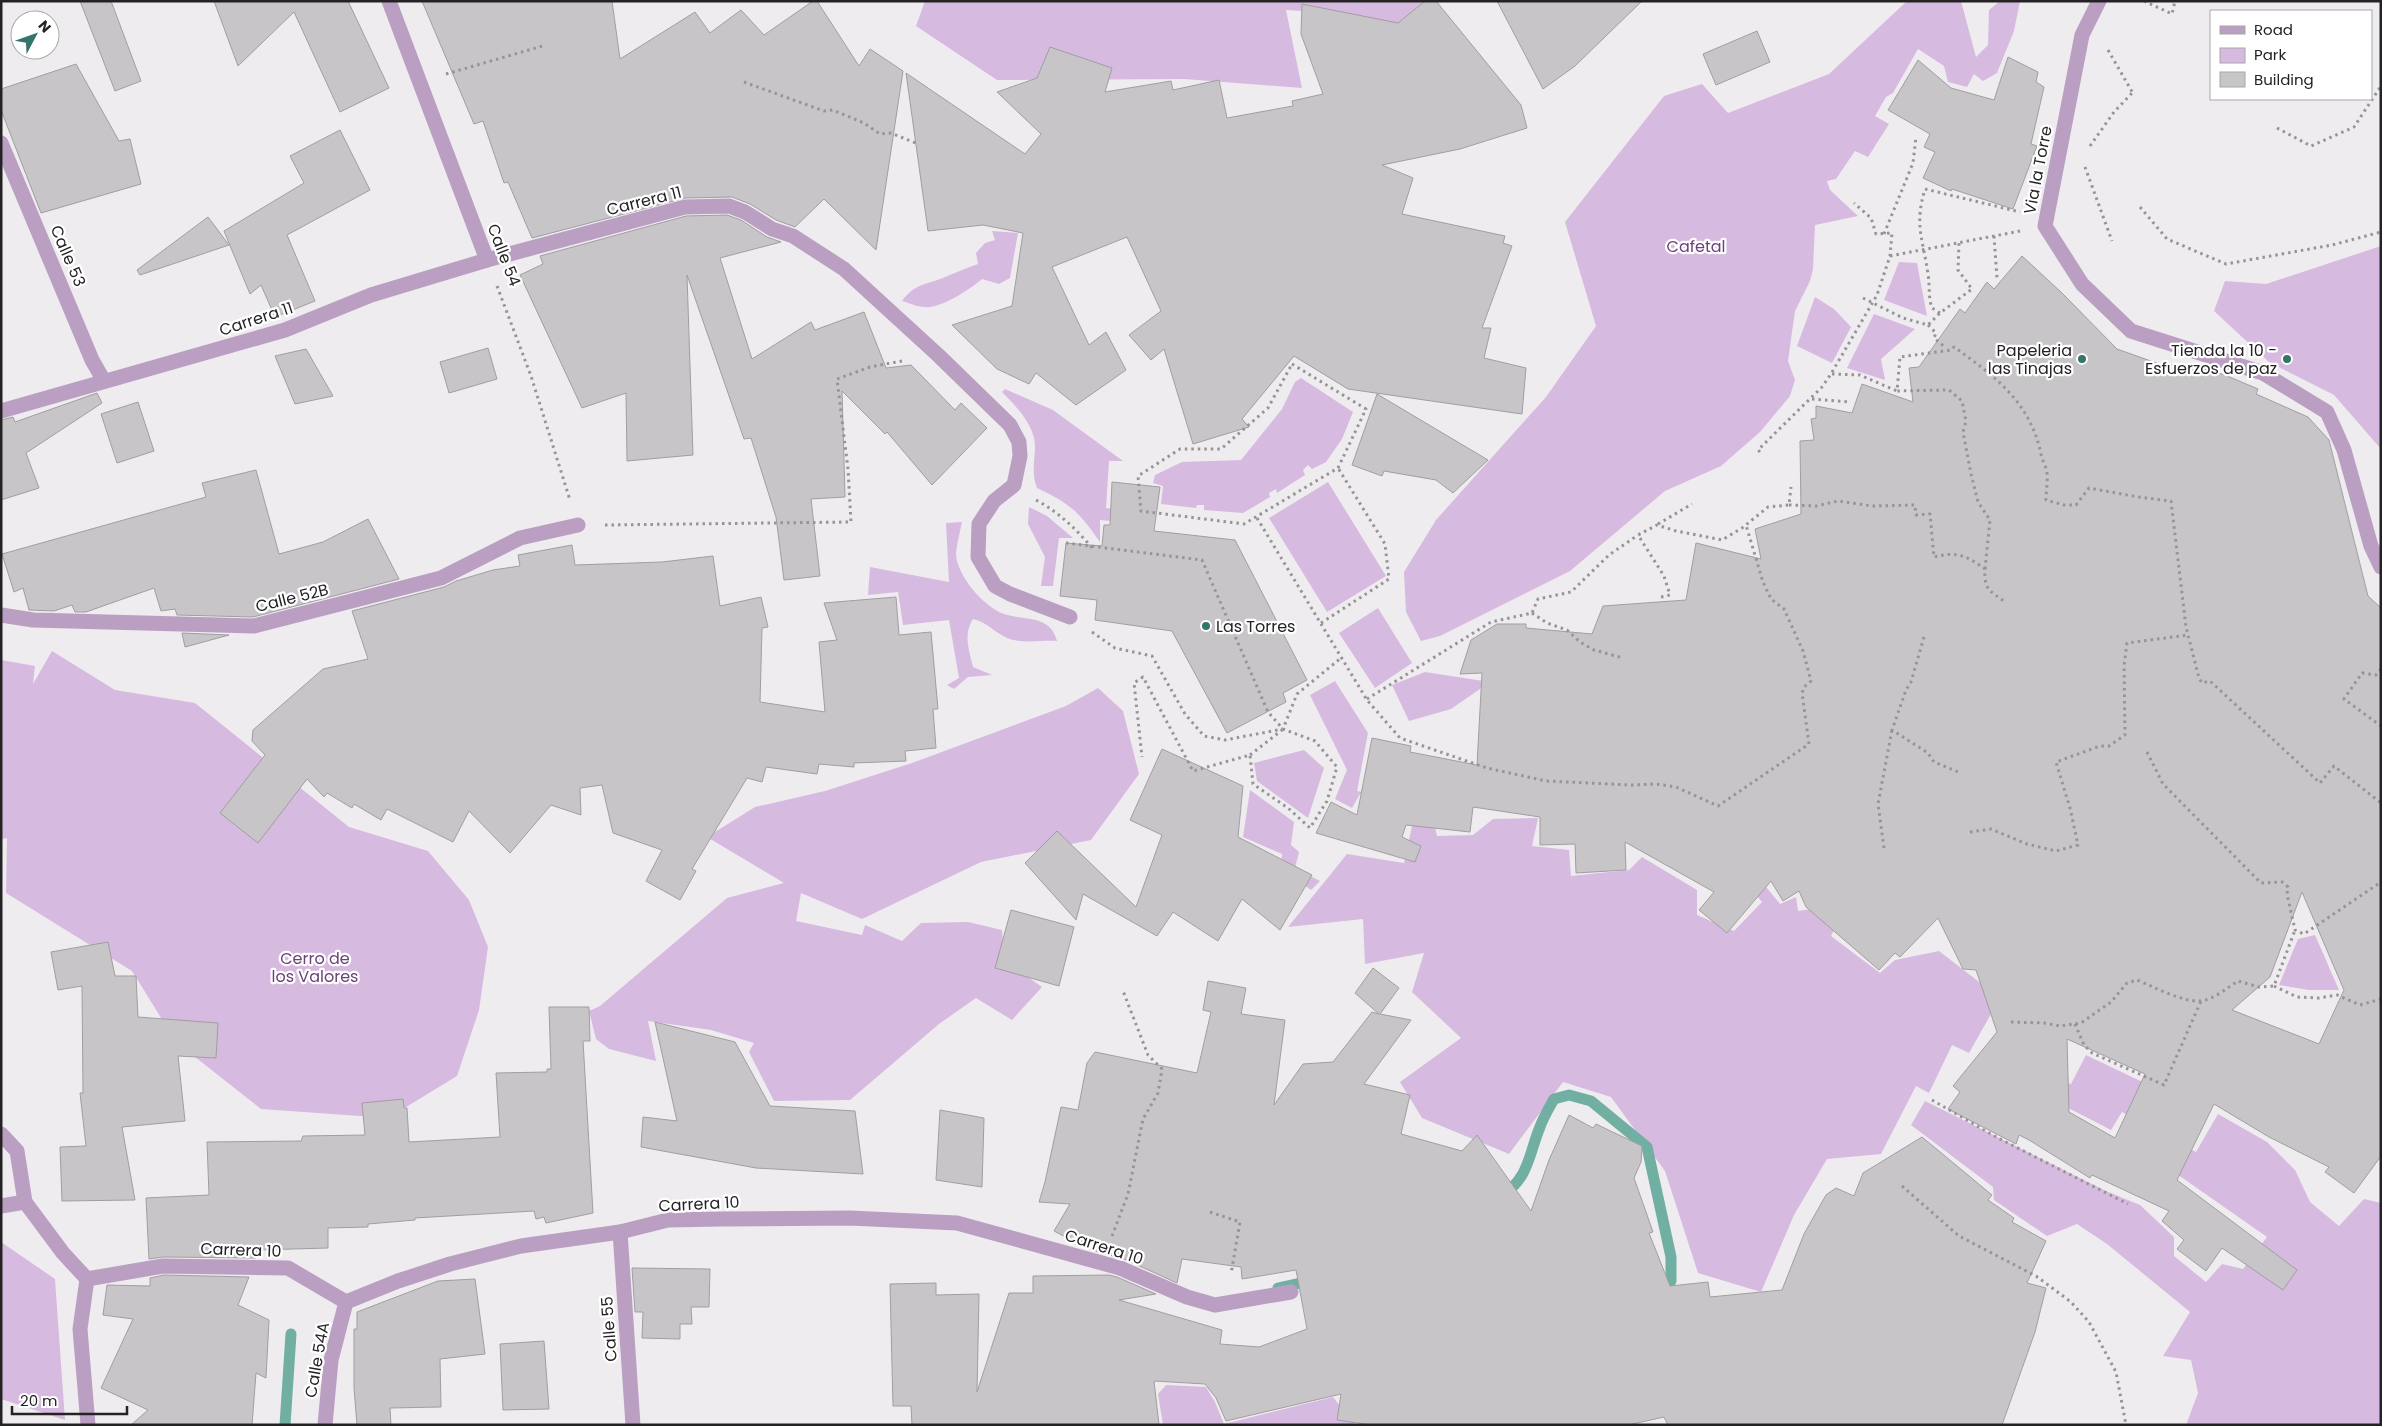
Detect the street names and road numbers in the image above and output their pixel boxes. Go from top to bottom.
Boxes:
street label: Via la Torre [2018,124,2058,216]
street label: Carrera 11 [604,181,684,221]
street label: Calle 54 [482,220,526,290]
street label: Calle 53 [45,222,91,290]
street label: Carrera 11 [216,296,296,342]
street label: Calle 52B [253,578,331,618]
street label: Carrera 10 [658,1190,740,1218]
street label: Carrera 10 [1062,1224,1146,1270]
street label: Carrera 10 [200,1237,282,1263]
street label: Calle 55 [595,1296,623,1362]
street label: Calle 54A [299,1320,335,1399]

